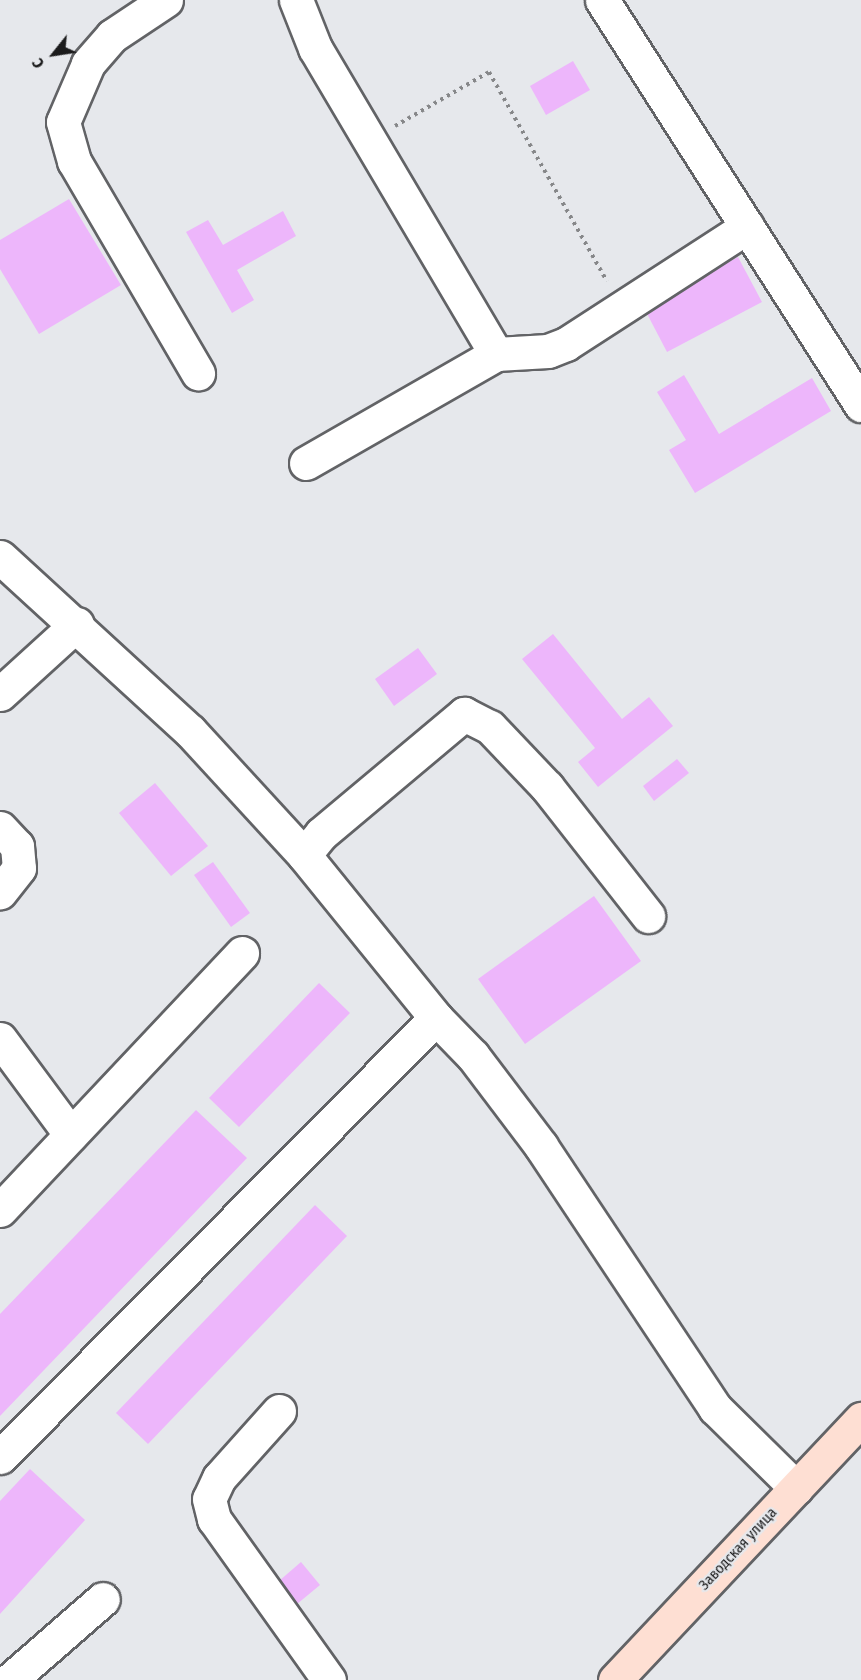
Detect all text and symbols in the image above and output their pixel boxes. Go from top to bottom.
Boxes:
north arrow [24,24,84,84]
text: С [28,55,48,72]
street label: Заводская улица [695,1504,781,1594]

